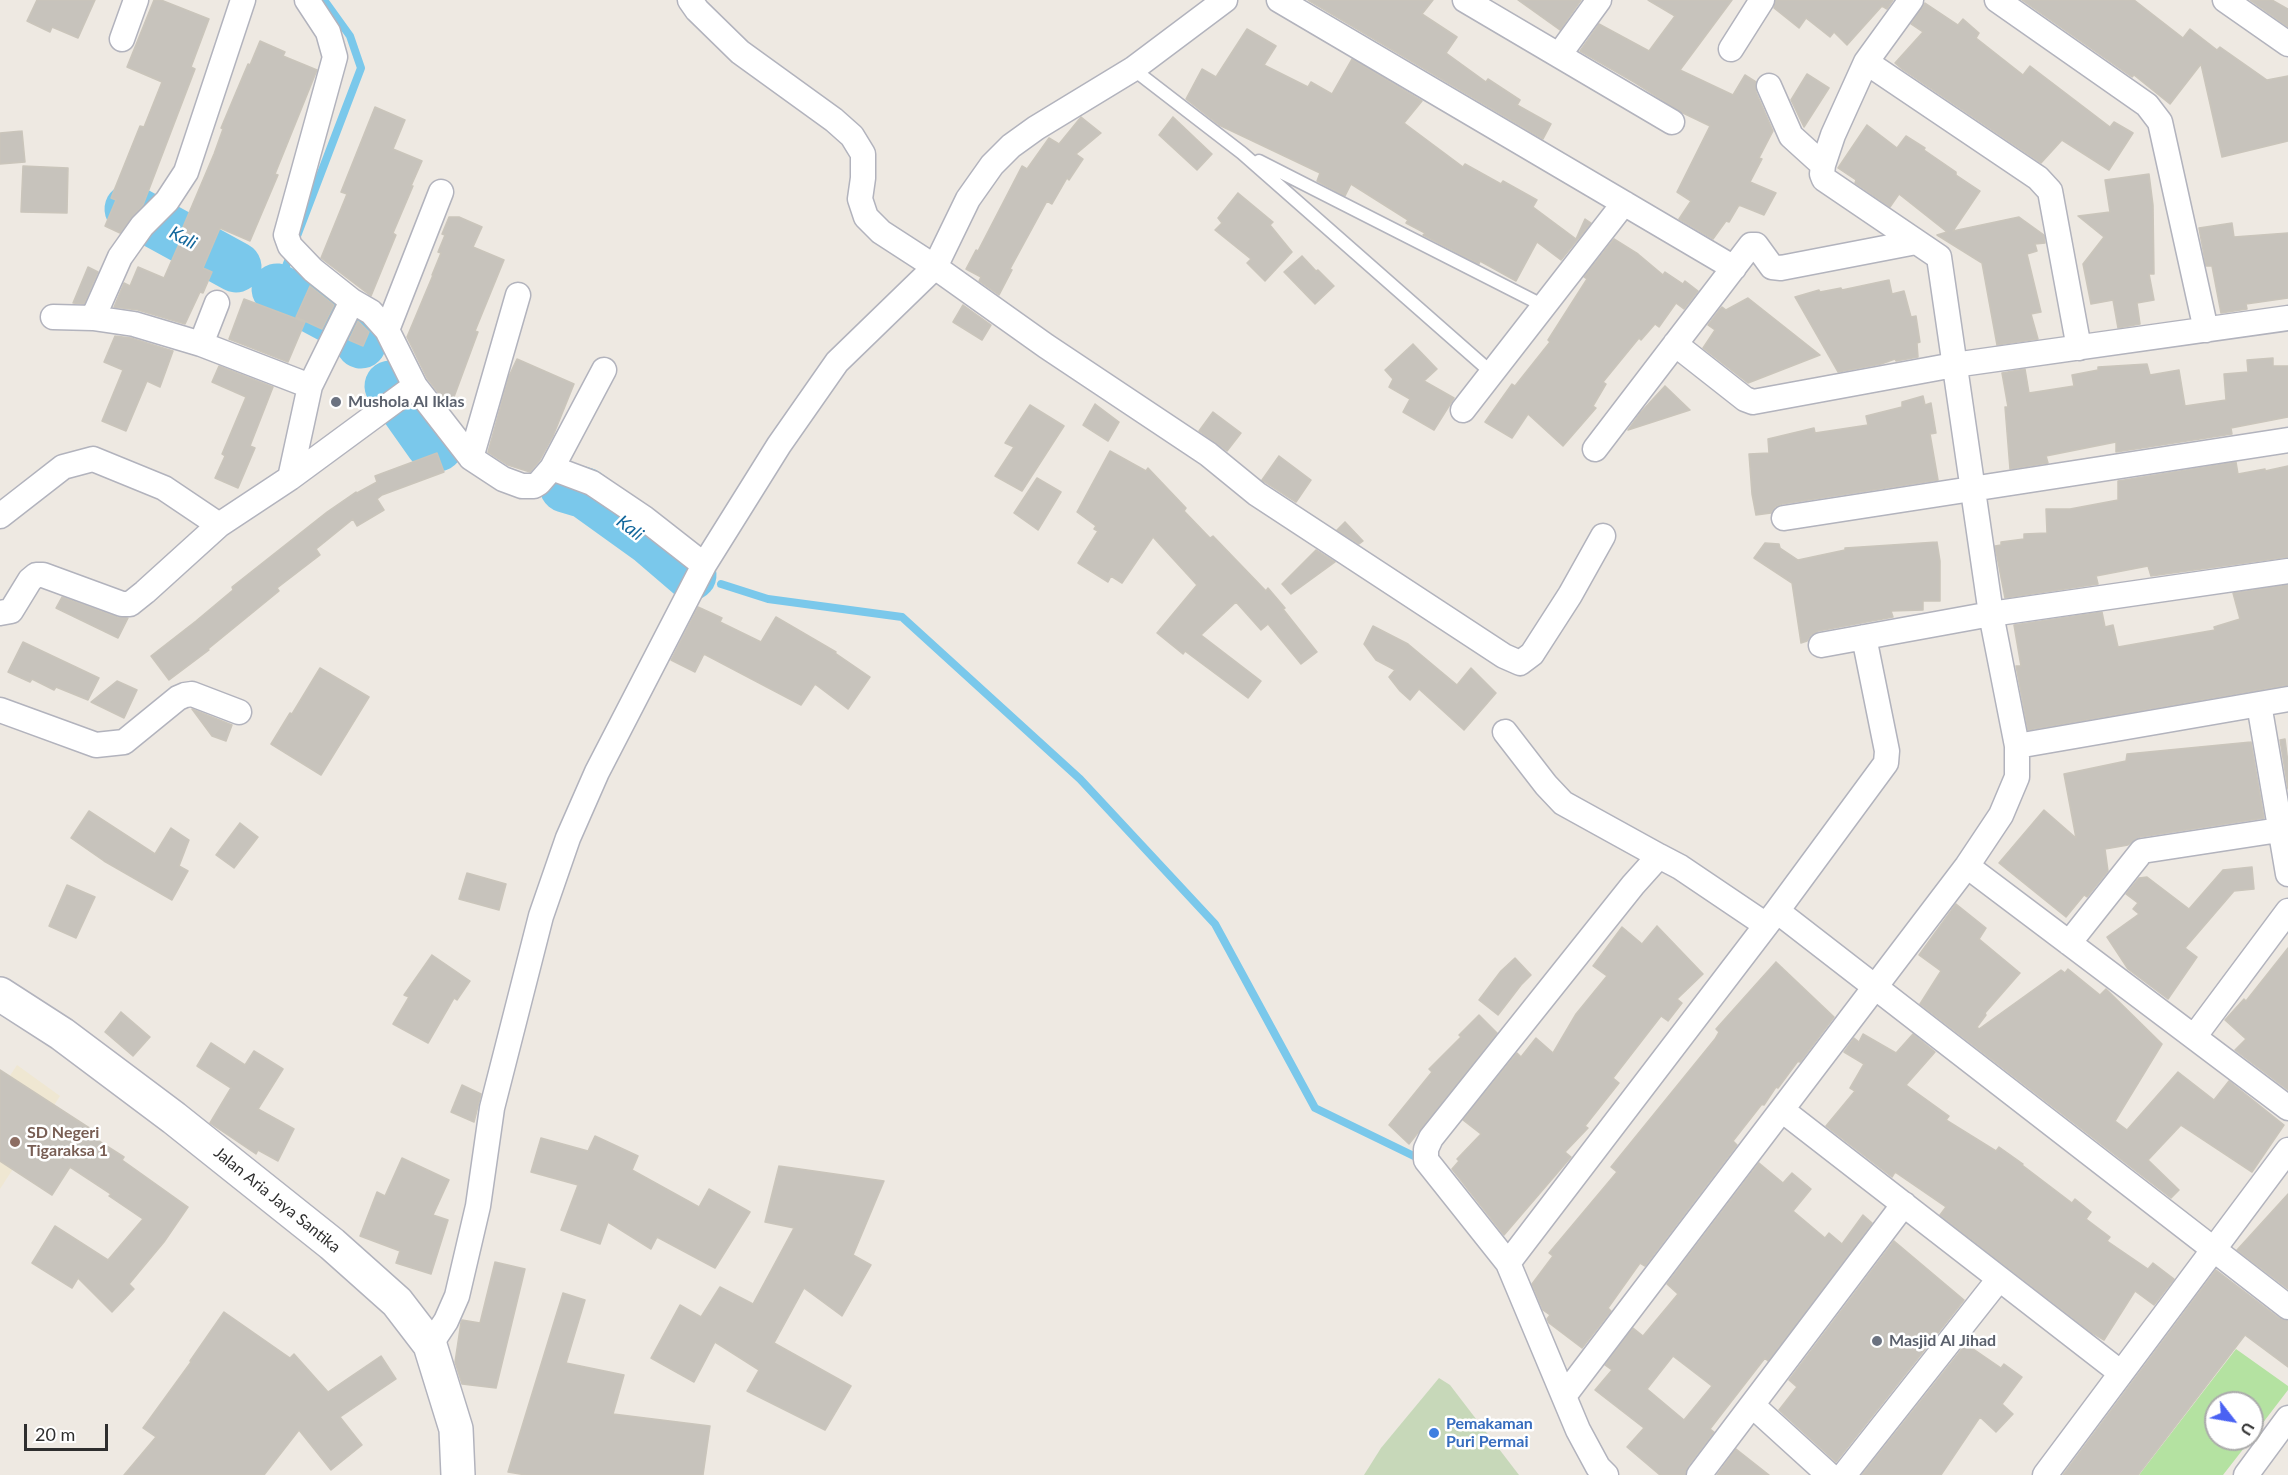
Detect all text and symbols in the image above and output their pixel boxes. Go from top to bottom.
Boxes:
water label: Kali [166,222,200,254]
place label: Mushola Al Iklas [348,392,464,412]
marker: Mushola Al Iklas [329,395,343,409]
water label: Kali [612,511,648,545]
place label: SD Negeri Tigaraksa 1 [27,1123,108,1161]
marker: SD Negeri Tigaraksa 1 [8,1135,22,1149]
street label: Jalan Aria Jaya Santika [210,1143,344,1257]
place label: Masjid Al Jihad [1889,1331,1996,1351]
marker: Masjid Al Jihad [1870,1334,1884,1348]
north arrow [2204,1391,2264,1451]
scale bar [27,1412,111,1450]
place label: Pemakaman Puri Permai [1446,1414,1533,1452]
text: U [2237,1420,2259,1439]
text: 20 m [35,1423,75,1445]
marker: Pemakaman Puri Permai [1427,1426,1441,1440]

